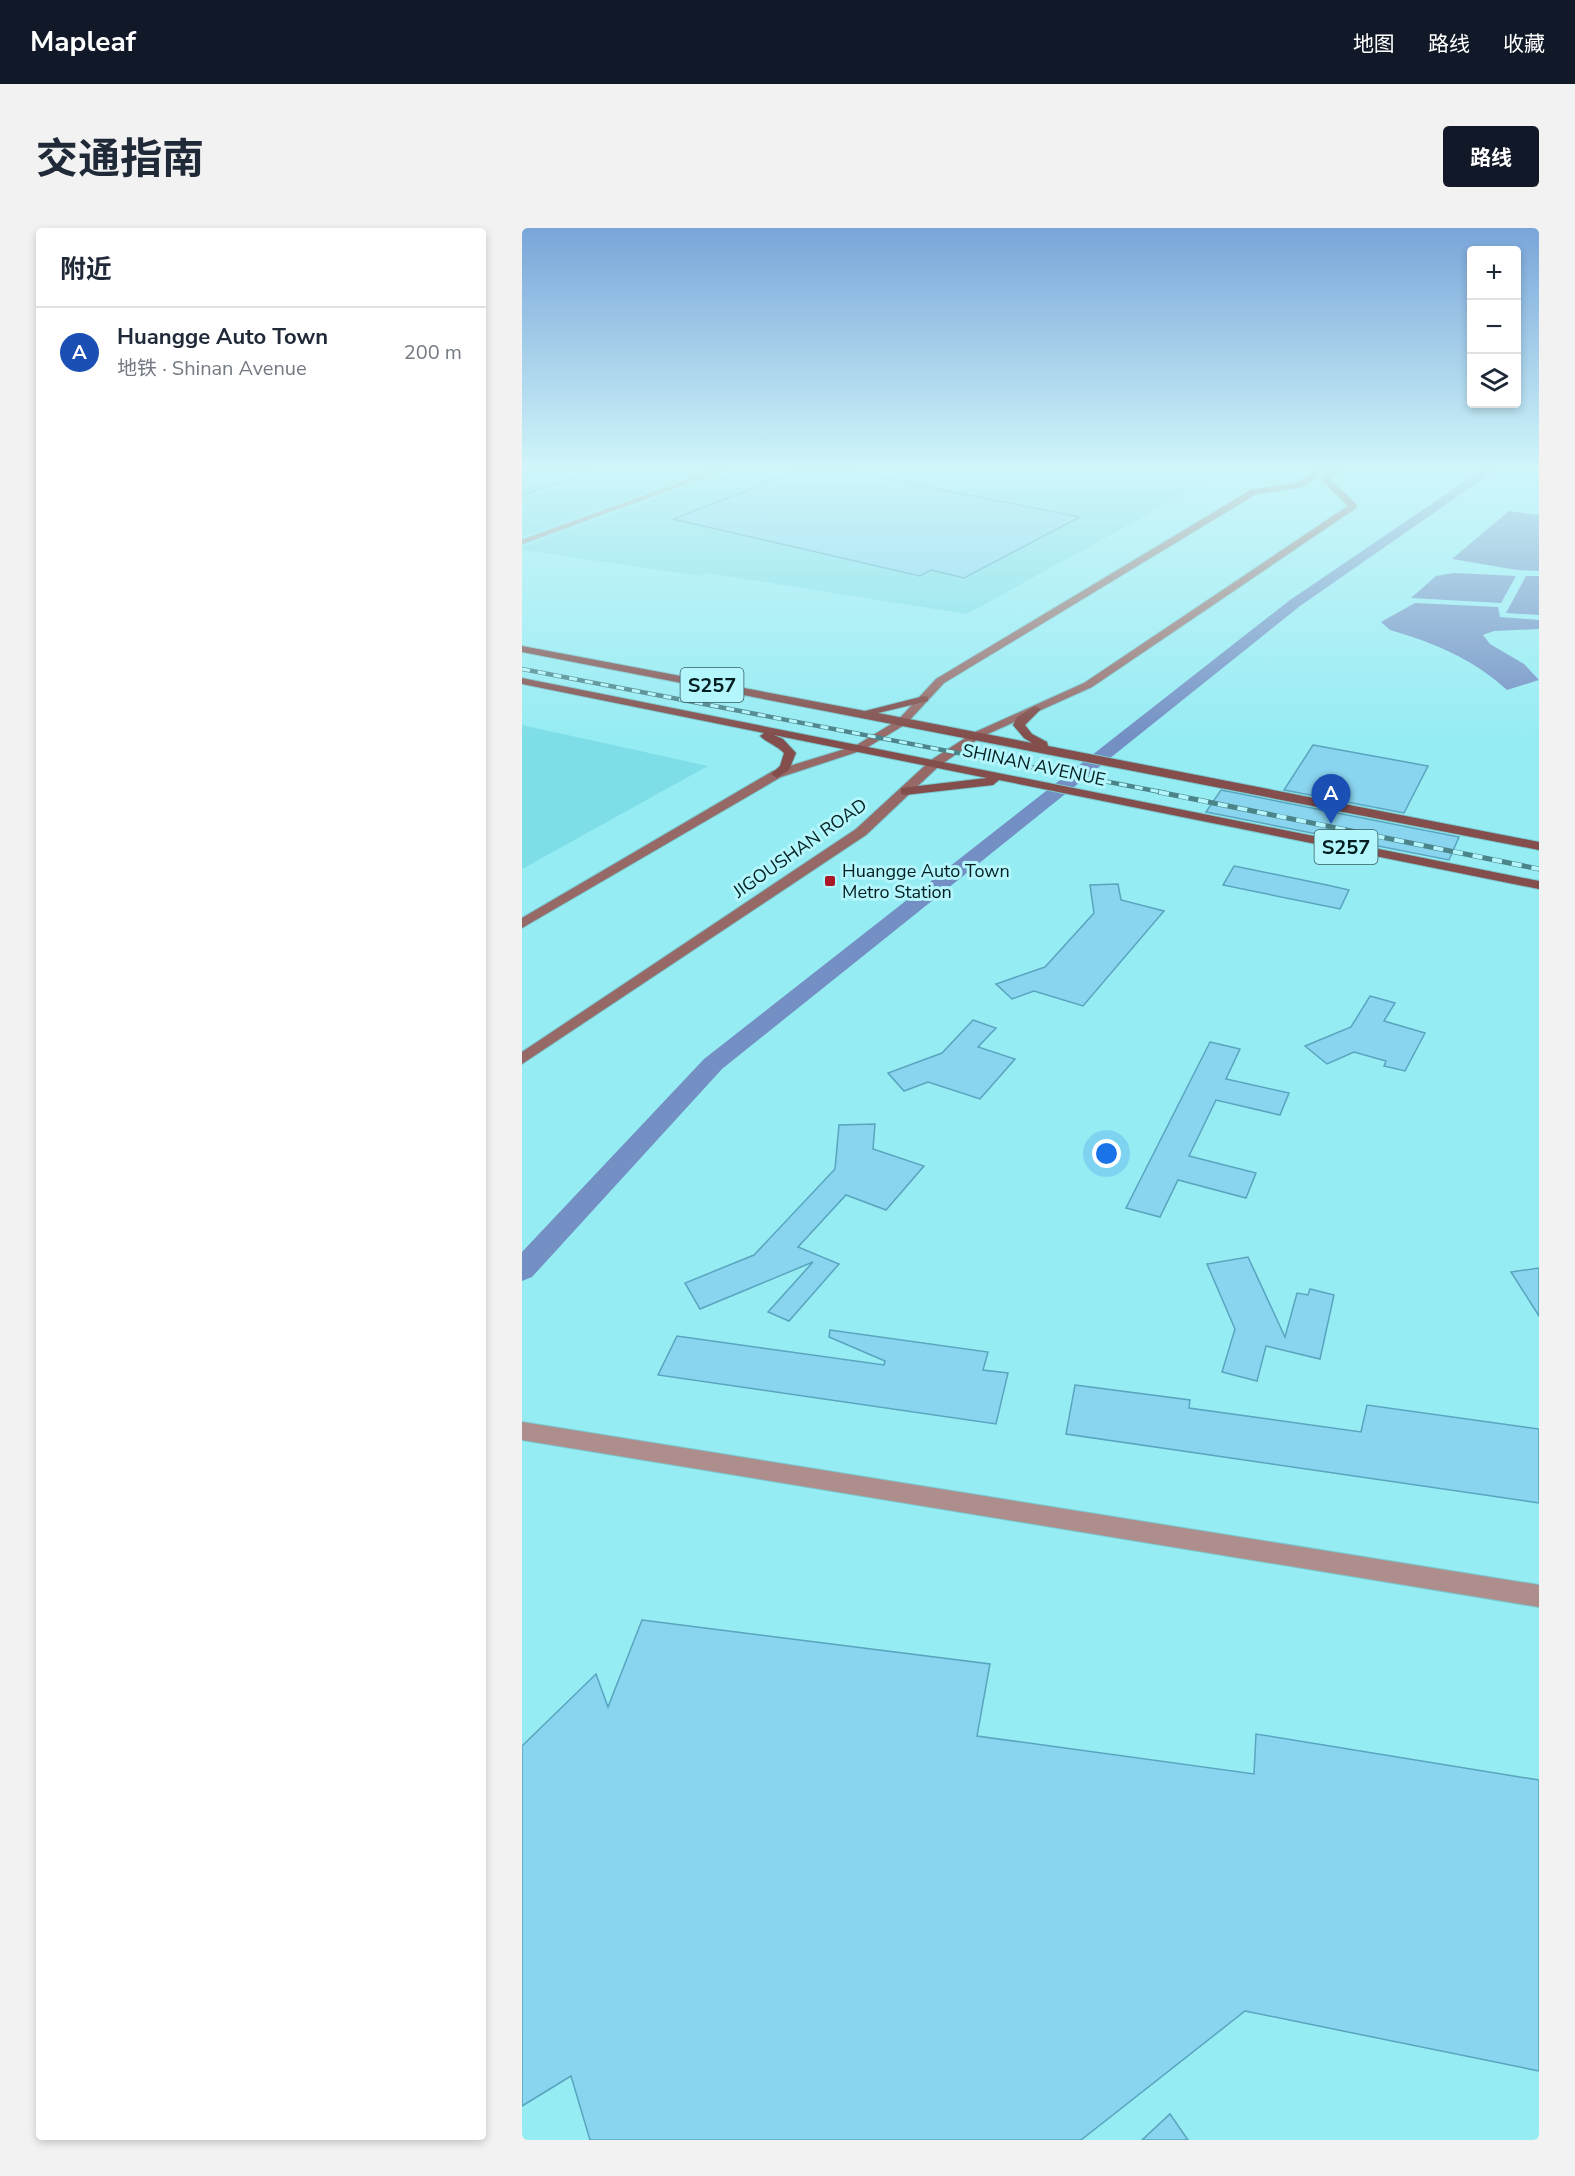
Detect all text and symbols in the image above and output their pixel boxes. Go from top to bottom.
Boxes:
text: Mapleaf [30,23,136,61]
text: 地图 [1353,30,1395,58]
text: 路线 [1428,30,1470,58]
text: 收藏 [1503,30,1545,58]
button: 路线 [1443,126,1539,187]
text: 交通指南 [36,131,204,188]
map controls [1467,246,1521,408]
button: + [1467,246,1521,300]
text: 附近 [60,252,112,287]
button: − [1467,300,1521,354]
text: Huangge Auto Town [117,322,328,352]
text: A [72,339,87,366]
text: 200 m [404,339,462,366]
button: layers [1467,354,1521,408]
text: 地铁 · Shinan Avenue [117,355,307,382]
road number: S257 [680,668,744,702]
street label: SHINAN AVENUE [960,738,1108,792]
pin: A [1312,774,1350,824]
street label: JIGOUSHAN ROAD [727,793,872,904]
road number: S257 [1314,830,1378,864]
place label: Huangge Auto Town Metro Station [842,859,1010,904]
marker: Huangge Auto Town Metro Station [823,874,837,888]
your location [1092,1139,1121,1168]

